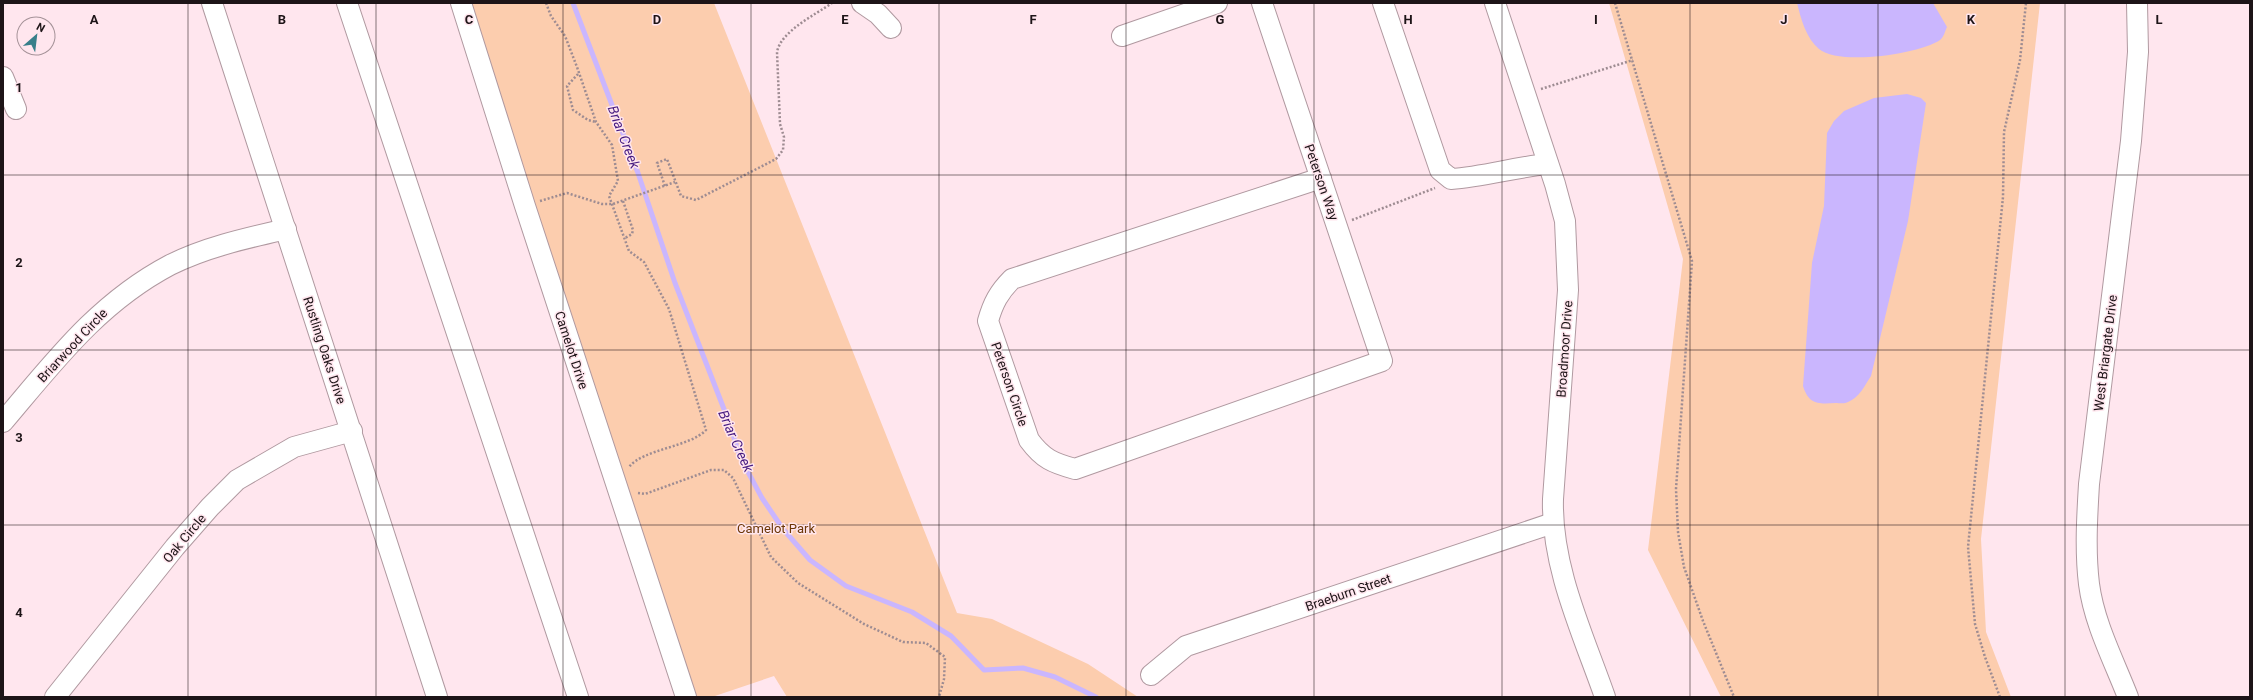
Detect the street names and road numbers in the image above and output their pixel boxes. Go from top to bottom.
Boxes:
street label: Peterson Way [1301,142,1342,222]
street label: West Briargate Drive [2091,294,2120,412]
street label: Rustling Oaks Drive [300,295,349,406]
street label: Broadmoor Drive [1554,300,1575,398]
street label: Briarwood Circle [34,305,110,385]
street label: Camelot Drive [552,309,591,391]
street label: Peterson Circle [988,340,1031,428]
street label: Oak Circle [160,511,209,566]
street label: Braeburn Street [1303,571,1393,614]

